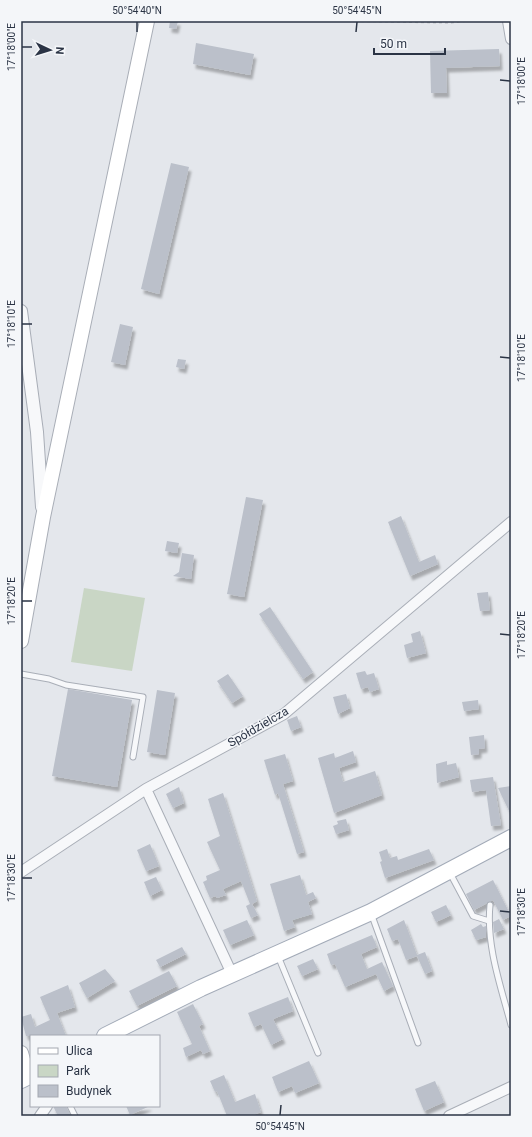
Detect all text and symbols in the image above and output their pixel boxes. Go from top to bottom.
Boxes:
text: 50°54'40"N [112,5,162,16]
text: 50°54'45"N [332,5,382,16]
text: 17°18'00"E [6,23,17,71]
north arrow [30,30,70,70]
scale bar [374,30,445,56]
text: 50 m [380,37,407,51]
text: N [53,46,66,55]
text: 17°18'00"E [516,57,527,105]
text: 17°18'10"E [6,300,17,348]
text: 17°18'10"E [516,334,527,382]
text: 17°18'20"E [6,577,17,625]
text: 17°18'20"E [516,611,527,659]
street label: Spółdzielcza [225,704,291,750]
text: 17°18'30"E [6,854,17,902]
text: 17°18'30"E [516,888,527,936]
legend [30,1035,160,1107]
text: Ulica [66,1044,92,1058]
text: Park [66,1064,91,1078]
text: Budynek [66,1084,113,1098]
text: 50°54'45"N [255,1121,305,1132]

